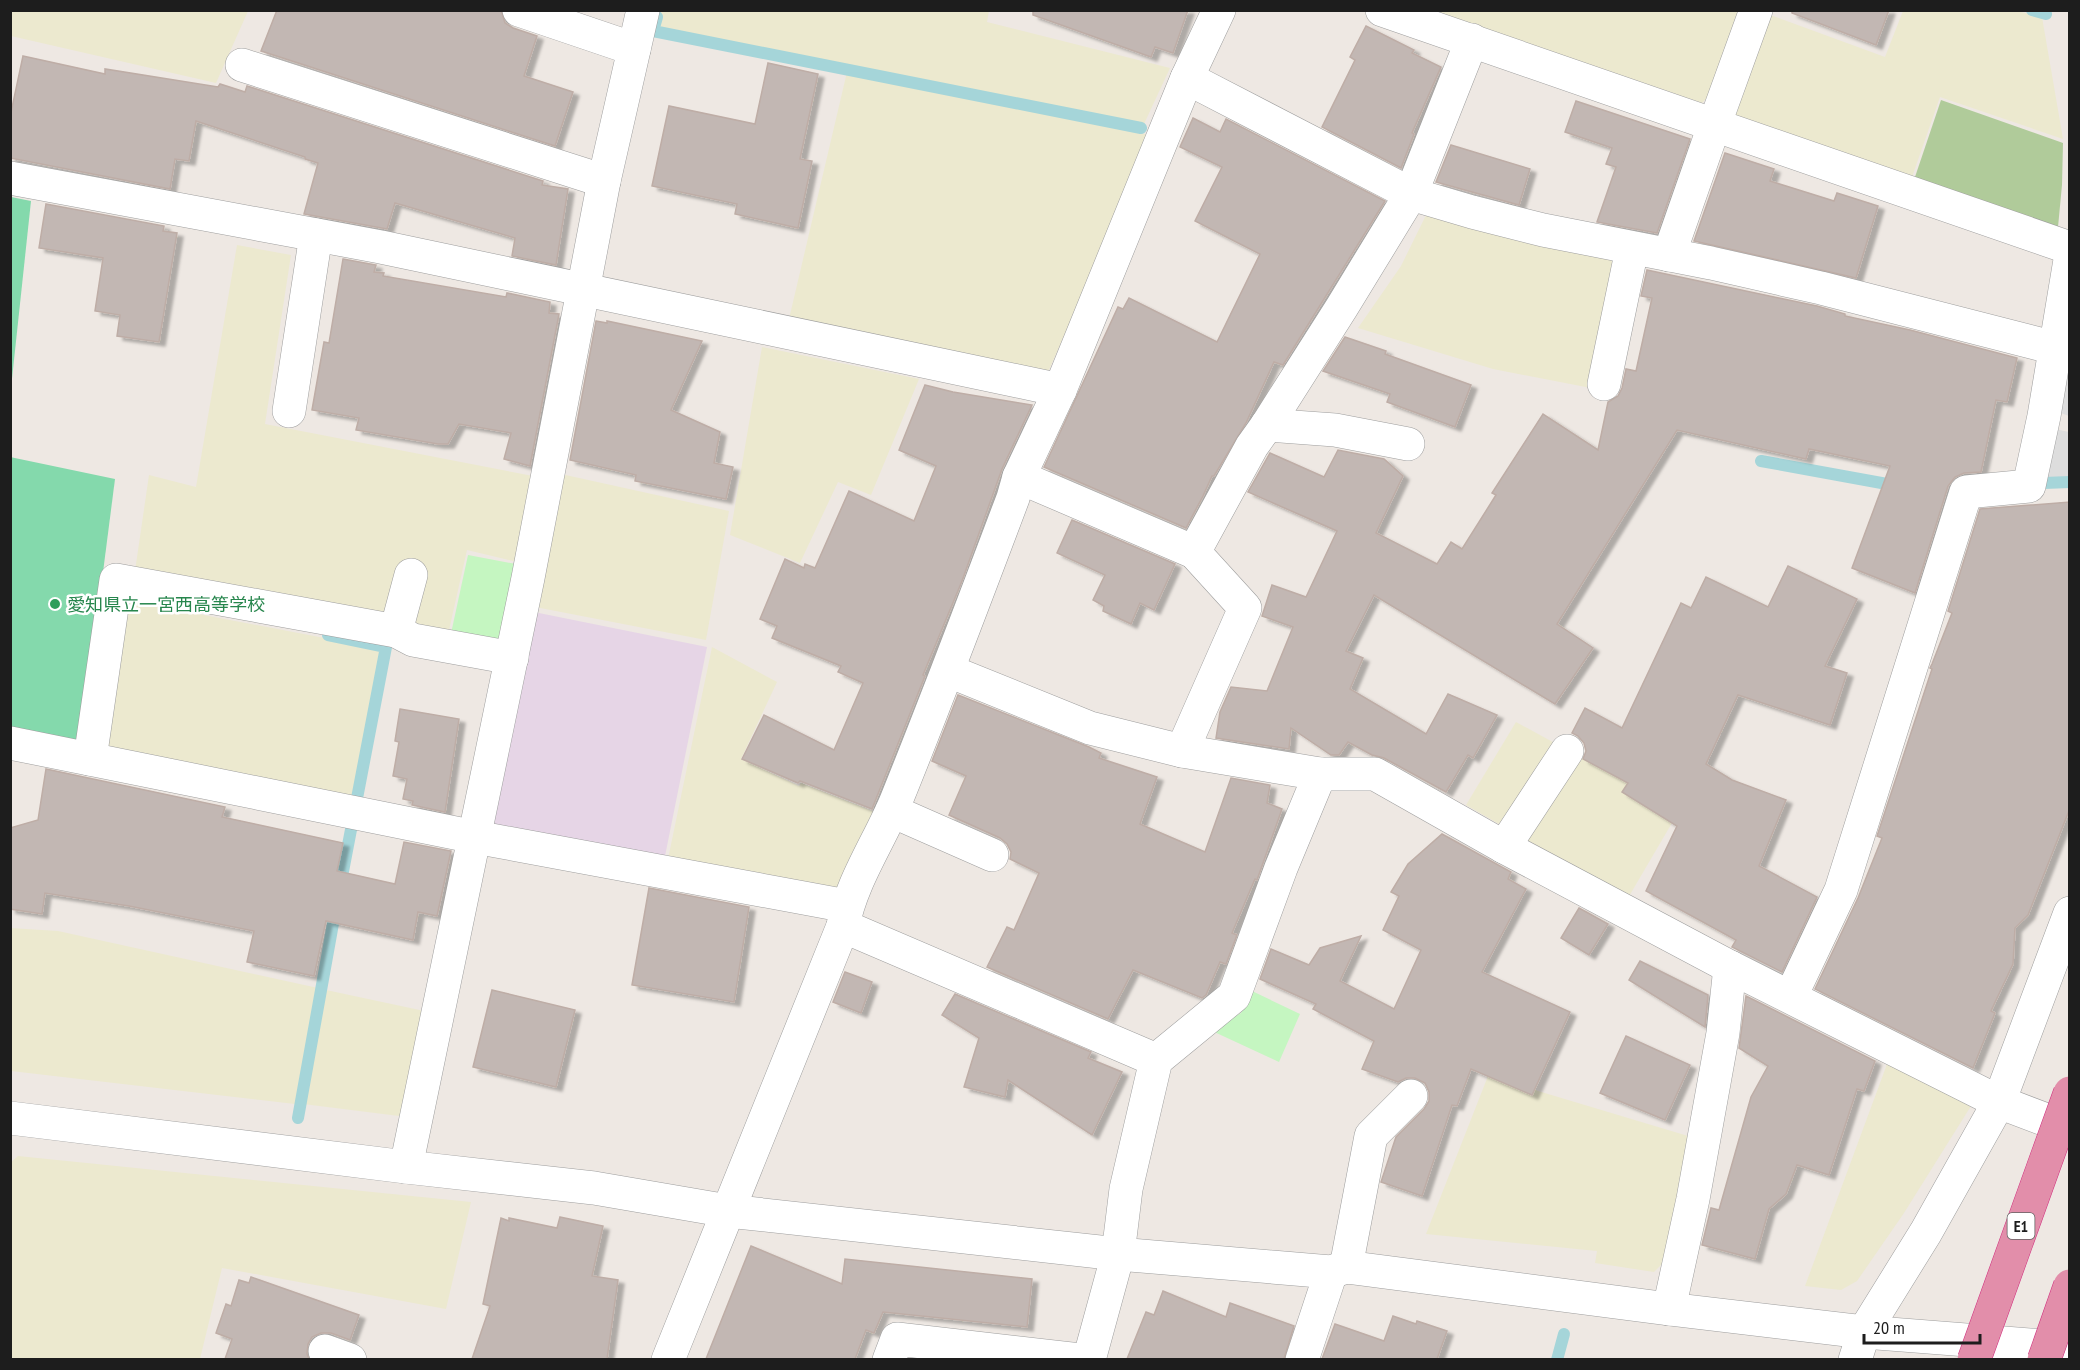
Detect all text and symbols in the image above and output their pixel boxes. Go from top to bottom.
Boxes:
place label: 愛知県立一宮西高等学校 [67,593,265,616]
marker: 愛知県立一宮西高等学校 [48,597,62,611]
road number: E1 [2008,1213,2034,1239]
scale bar [1864,1307,1980,1345]
text: 20 m [1873,1316,1905,1339]

